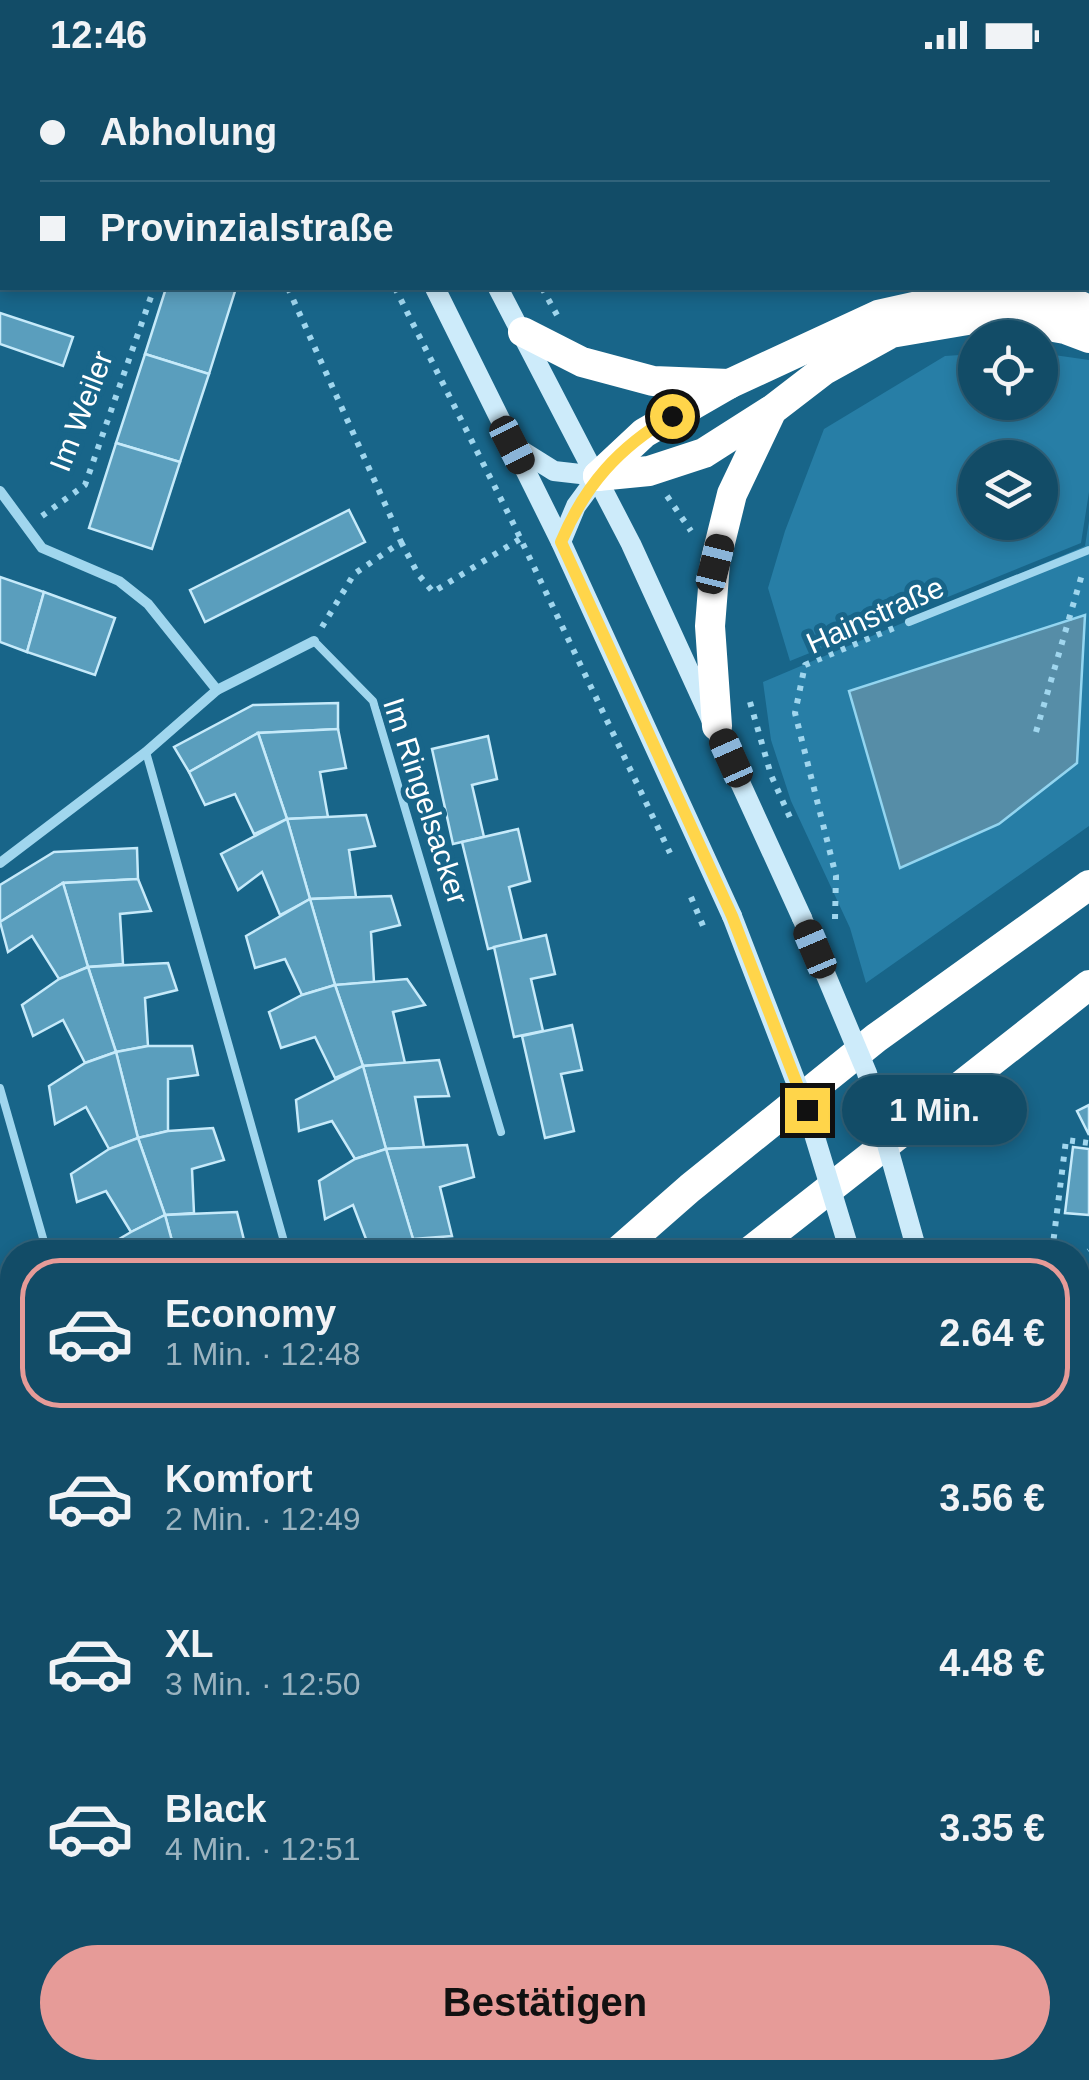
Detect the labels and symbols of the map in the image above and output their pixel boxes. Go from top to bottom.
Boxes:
street label: Im Weiler [43,346,119,476]
route start [650,394,695,439]
car [485,411,539,479]
car [693,531,737,597]
street label: Hainstraße [801,570,949,660]
street label: Im Ringelsacker [377,694,475,908]
car [705,724,757,792]
car [789,916,841,982]
callout: 1 Min. [842,1075,1027,1145]
route end [785,1088,830,1133]

